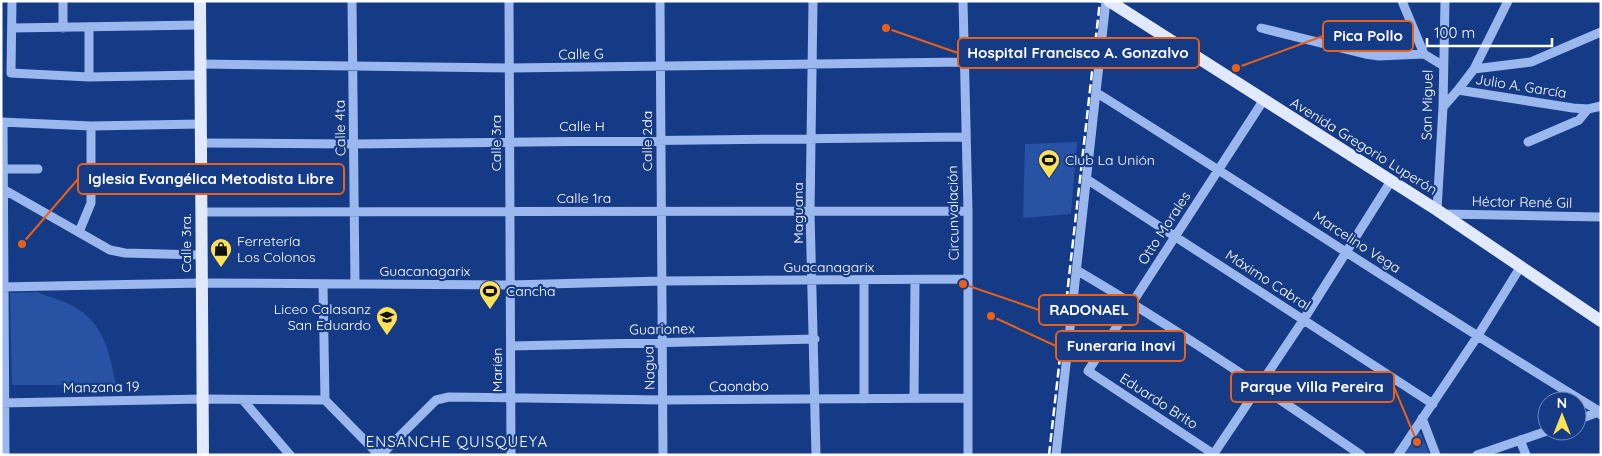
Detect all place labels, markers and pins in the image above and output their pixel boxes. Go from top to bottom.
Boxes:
callout: Pica Pollo [1323,21,1413,51]
callout: Hospital Francisco A. Gonzalvo [958,38,1199,68]
sports icon: Club La Unión [1037,148,1061,179]
place label: Club La Unión [1065,151,1155,169]
callout: Iglesia Evangélica Metodista Libre [78,164,344,194]
place label: Ferretería Los Colonos [237,232,316,266]
shop icon: Ferretería Los Colonos [209,237,233,268]
sports icon: Cancha [478,279,502,310]
place label: Cancha [506,282,555,300]
callout: RADONAEL [1039,295,1138,325]
place label: Liceo Calasanz San Eduardo [274,300,371,334]
school or university icon: Liceo Calasanz San Eduardo [375,305,399,336]
callout: Funeraria Inavi [1056,331,1185,361]
callout: Parque Villa Pereira [1231,372,1394,402]

